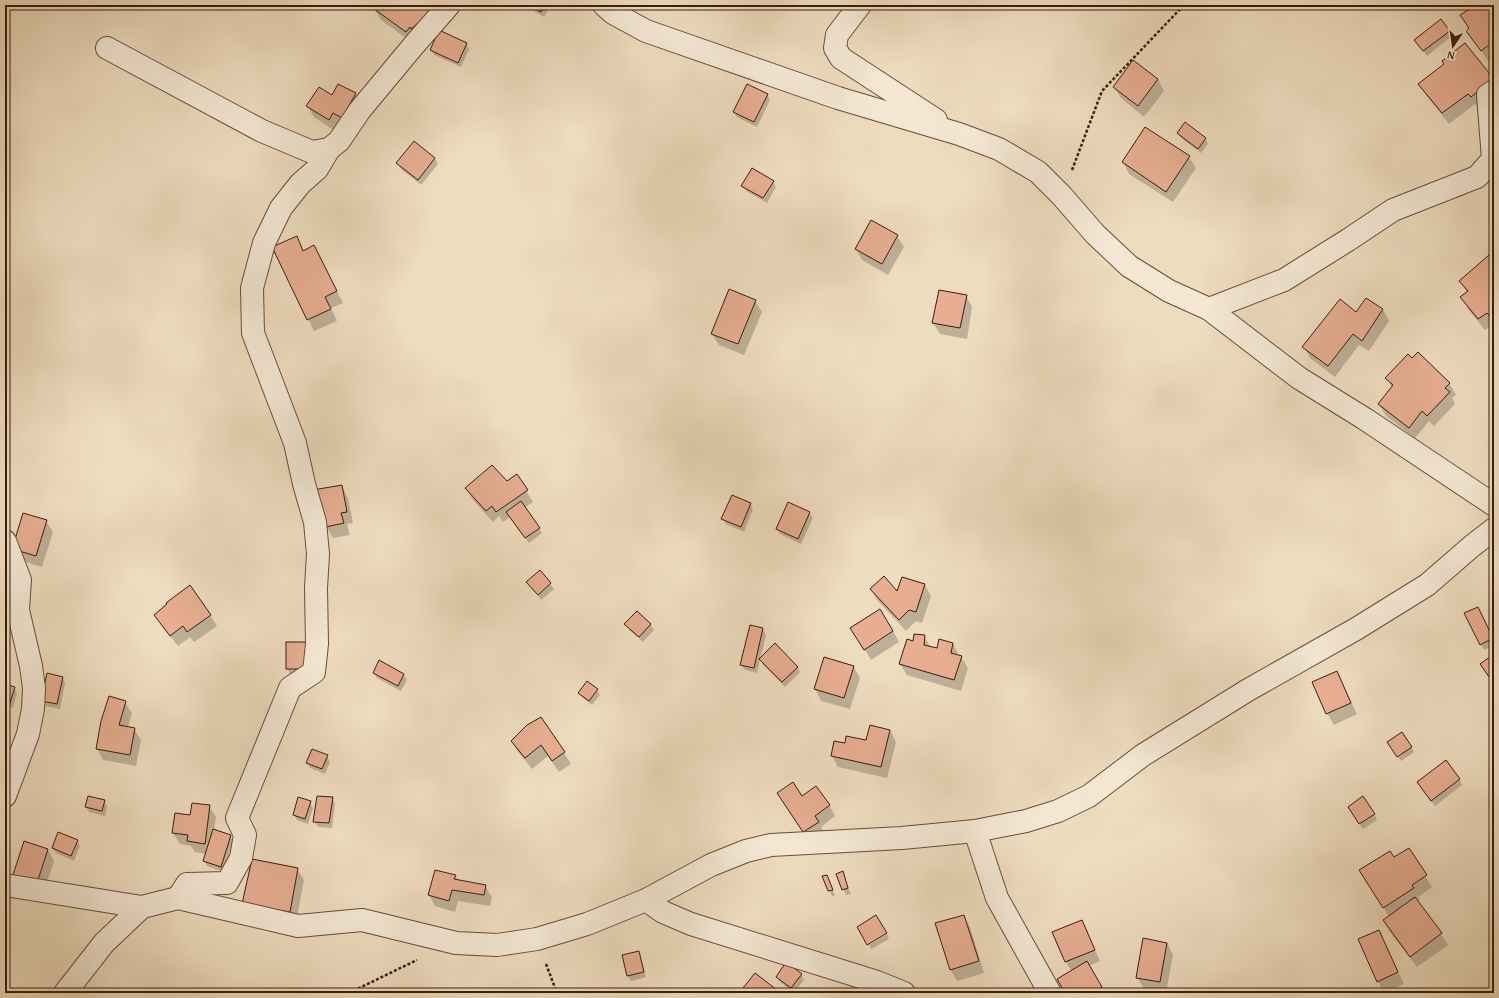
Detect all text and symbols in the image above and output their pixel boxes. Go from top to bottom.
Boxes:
north arrow [1433,26,1473,66]
text: N [1445,47,1456,64]

